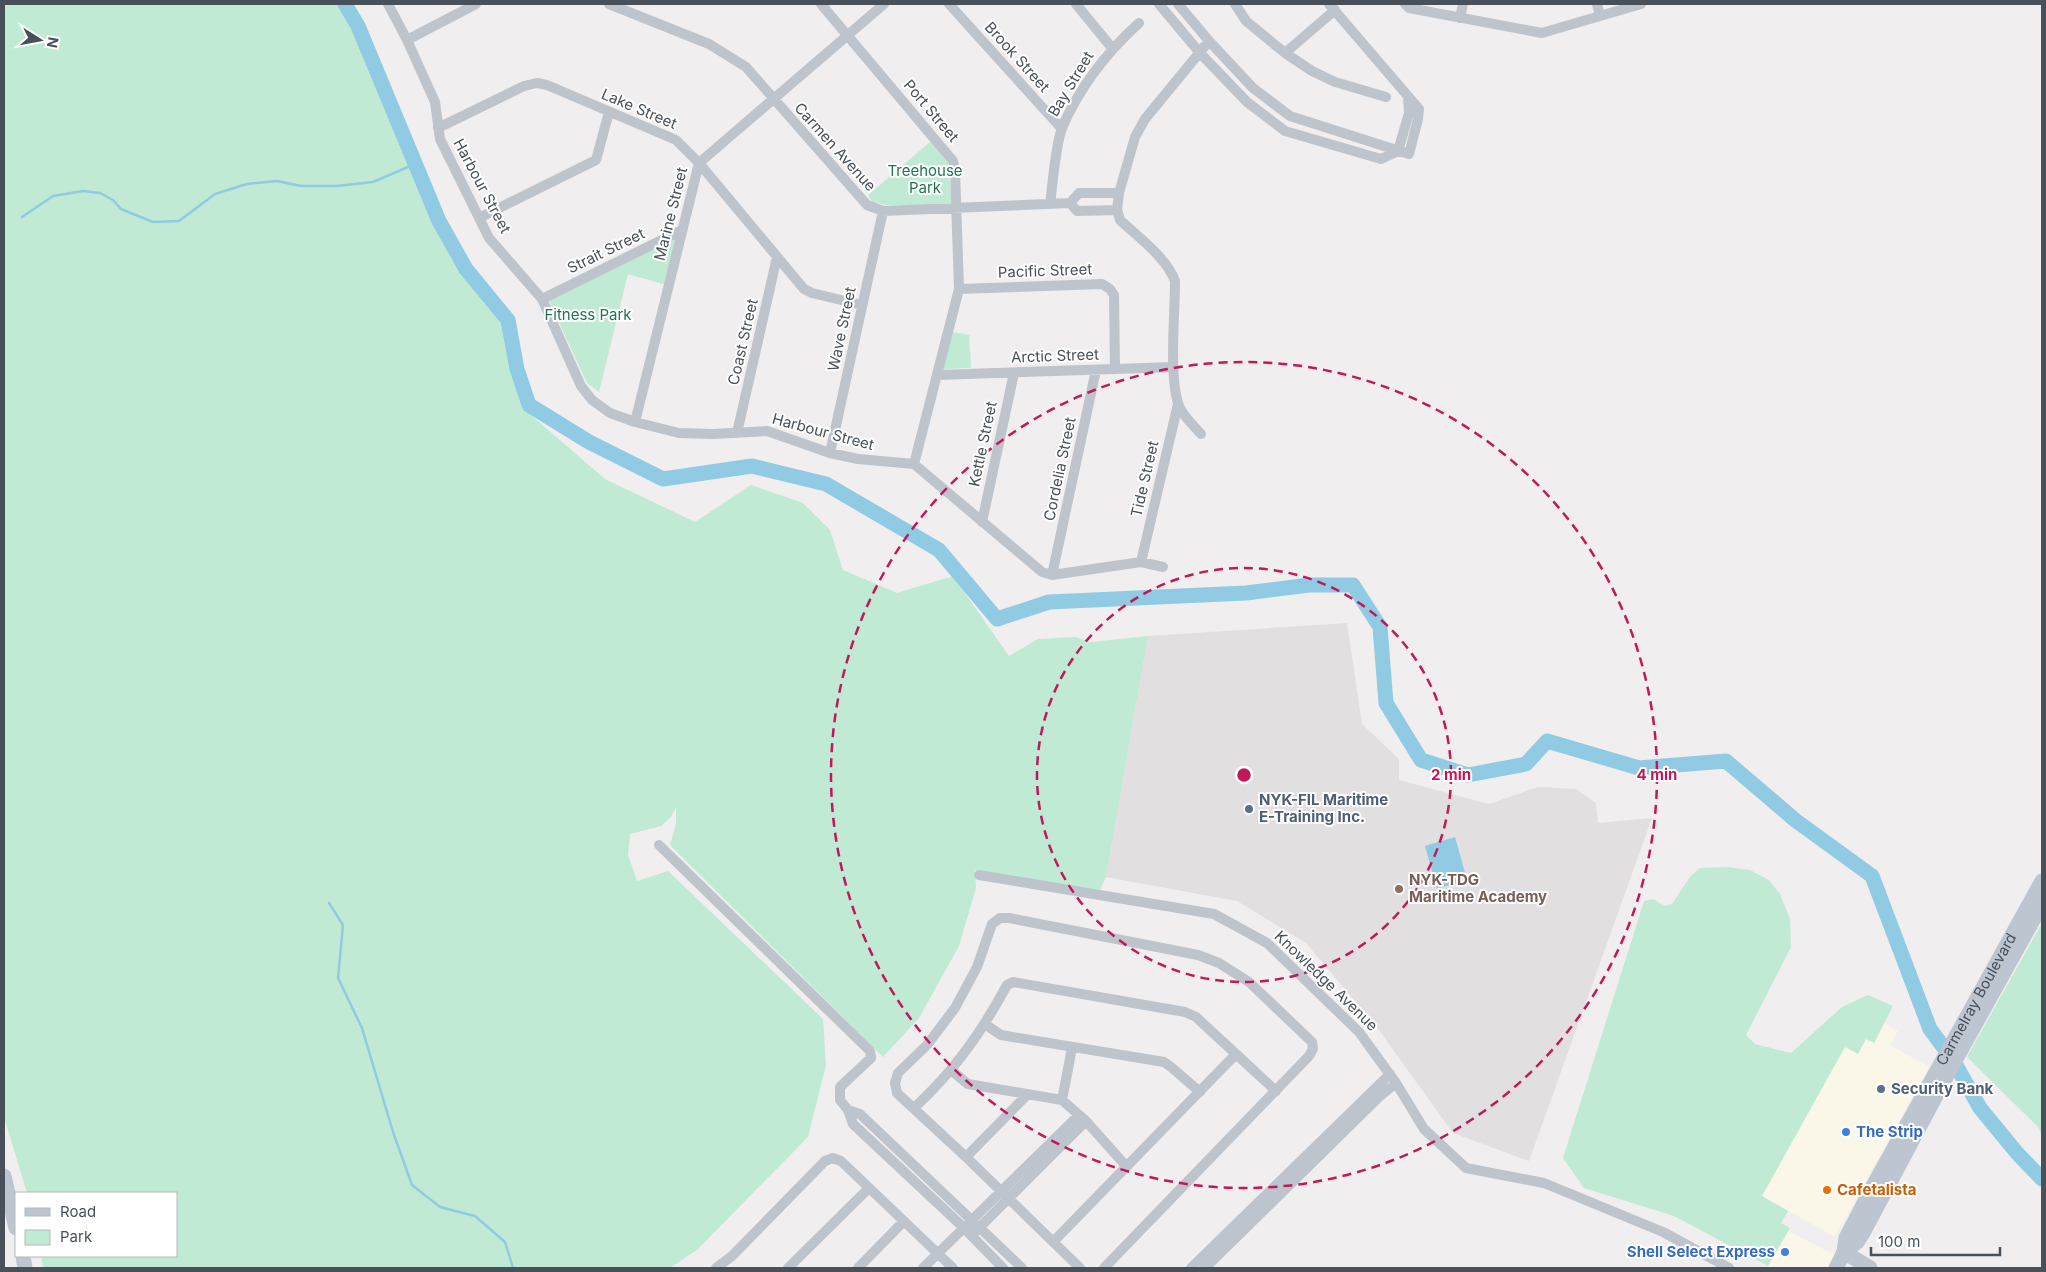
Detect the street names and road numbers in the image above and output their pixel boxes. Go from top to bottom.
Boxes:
street label: Brook Street [981,18,1054,96]
street label: Bay Street [1044,47,1098,120]
street label: Port Street [900,76,963,146]
street label: Lake Street [599,84,680,133]
street label: Carmen Avenue [791,98,880,195]
street label: Harbour Street [449,135,515,237]
street label: Marine Street [650,165,691,263]
street label: Strait Street [564,224,648,277]
street label: Pacific Street [997,259,1093,282]
street label: Wave Street [823,285,860,373]
street label: Coast Street [723,297,762,387]
street label: Arctic Street [1011,344,1099,367]
street label: Kettle Street [964,399,1001,488]
street label: Harbour Street [770,409,876,454]
street label: Cordelia Street [1039,415,1080,522]
street label: Tide Street [1127,439,1163,519]
street label: Knowledge Avenue [1271,926,1382,1035]
street label: Carmelray Boulevard [1932,930,2020,1069]

